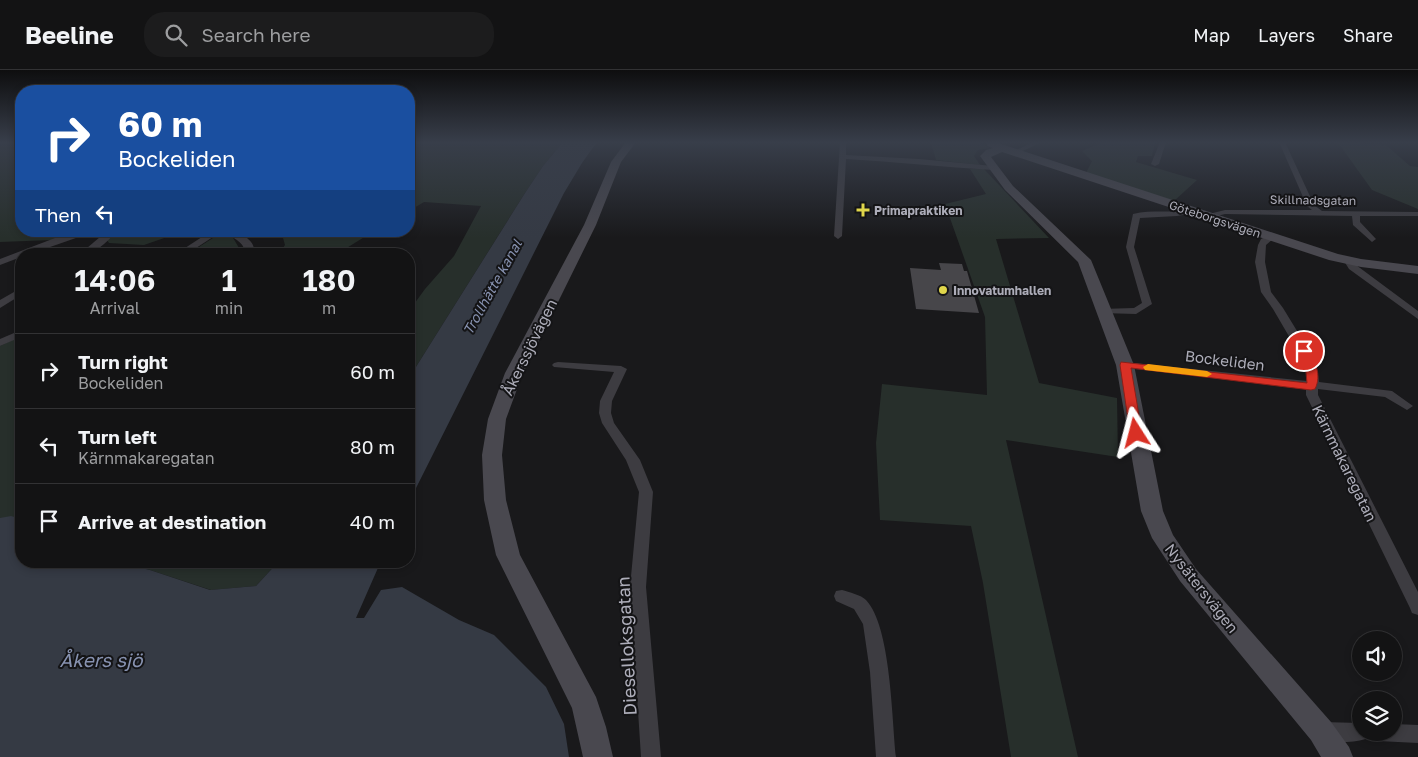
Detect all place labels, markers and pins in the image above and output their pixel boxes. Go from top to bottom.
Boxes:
marker: Primapraktiken [856,203,870,217]
place label: Primapraktiken [874,203,963,218]
place label: Innovatumhallen [953,283,1051,298]
marker: Innovatumhallen [937,284,949,296]
pin [1283,330,1325,372]

